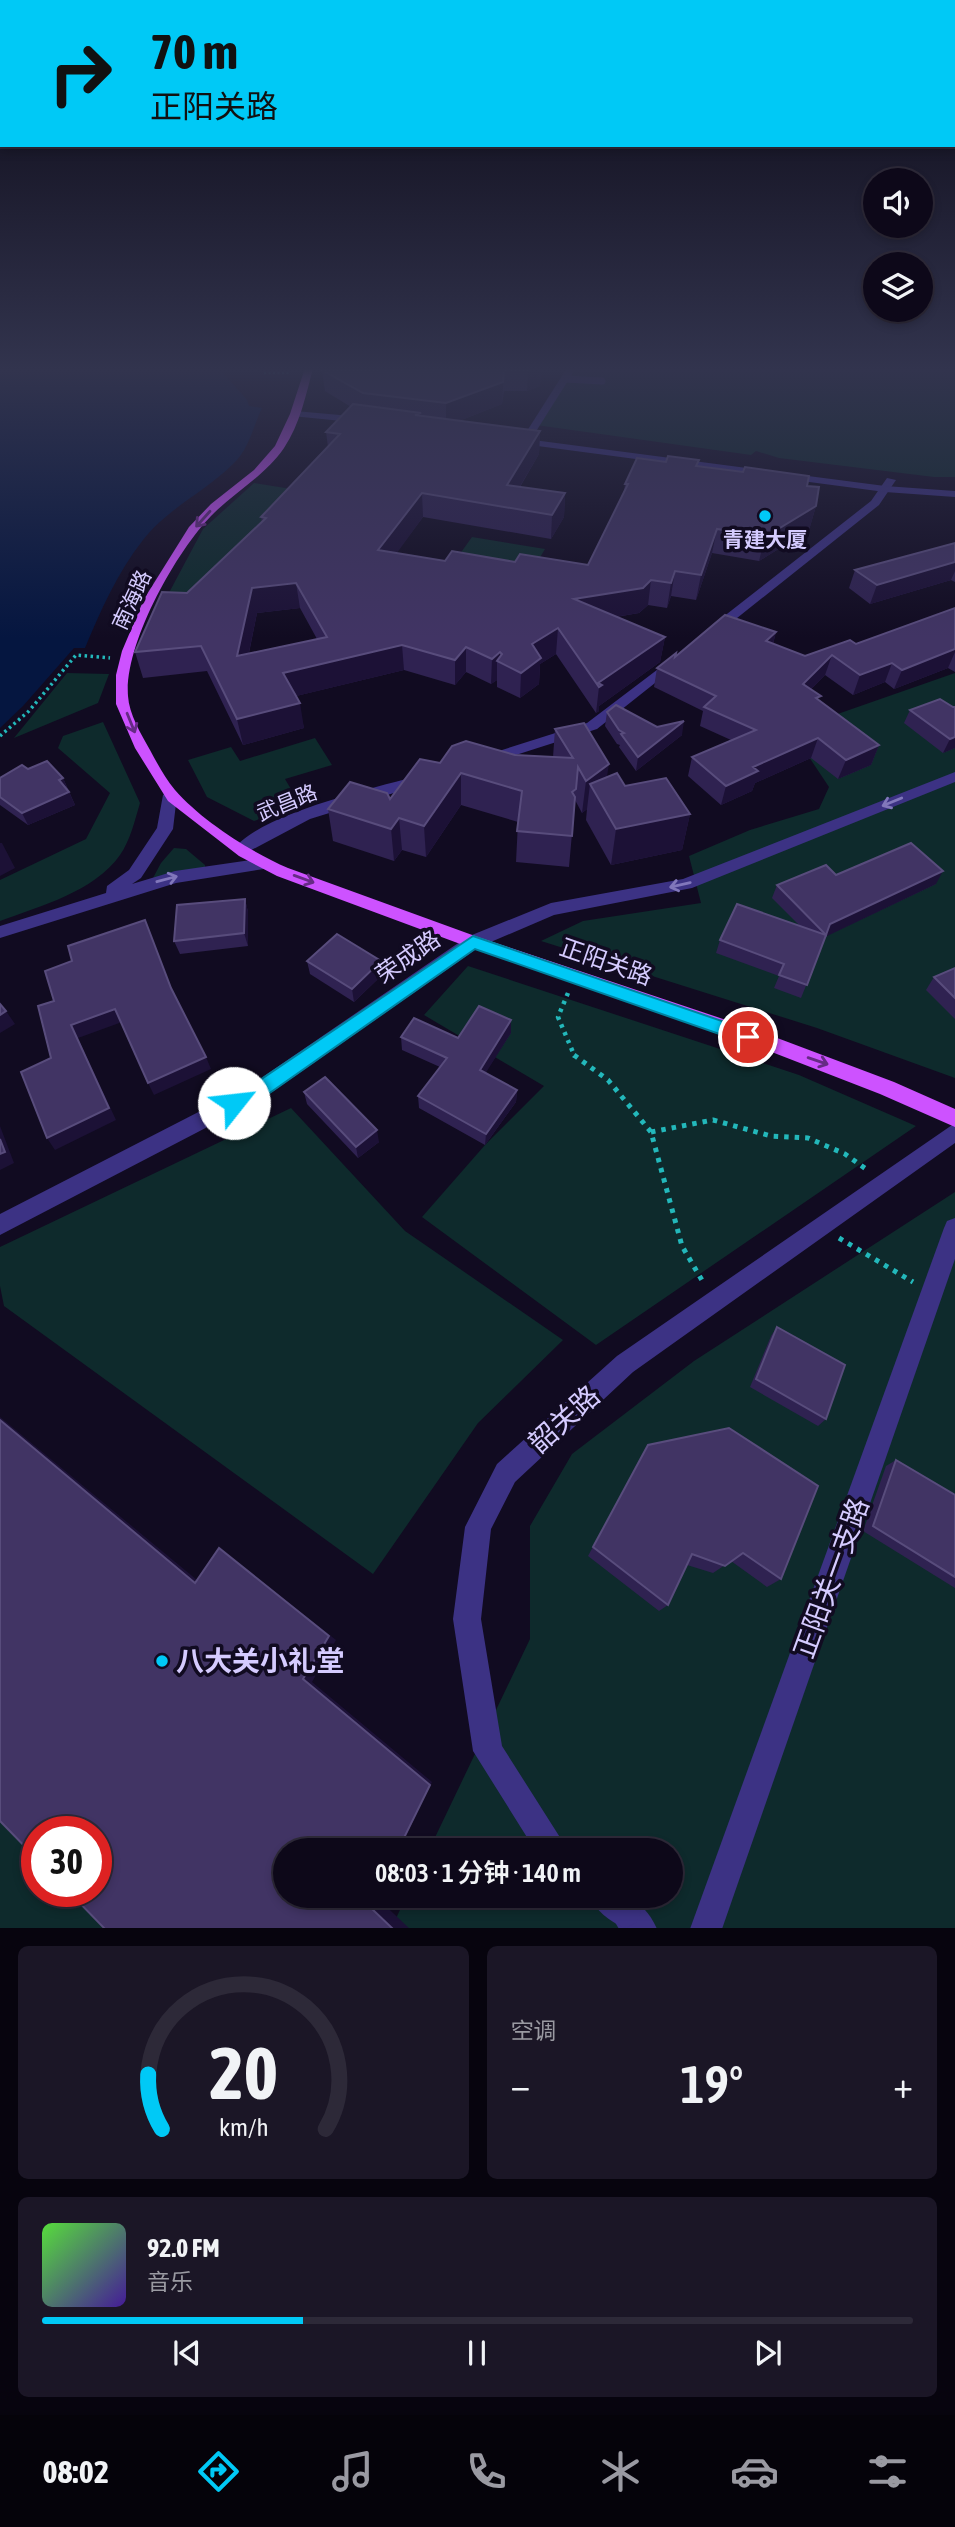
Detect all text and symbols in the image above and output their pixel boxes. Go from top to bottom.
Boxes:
text: 70 m [150,23,238,79]
icon: right [35,28,126,119]
text: 正阳关路 [150,88,278,125]
map controls [863,168,933,322]
button: sound [863,168,933,238]
button: layers [863,252,933,322]
marker: 青建大厦 [757,508,773,524]
one-way arrow [195,510,212,527]
place label: 青建大厦 [723,527,807,551]
street label: 南海路 [107,566,155,633]
one-way arrow [125,711,138,733]
street label: 武昌路 [253,779,320,825]
one-way arrow [881,797,903,810]
one-way arrow [155,872,178,885]
one-way arrow [292,873,314,886]
one-way arrow [669,878,692,892]
street label: 荣成路 [370,925,445,988]
street label: 正阳关路 [556,933,656,990]
pin [718,1007,778,1067]
icon: arrive [729,1018,767,1056]
one-way arrow [807,1056,829,1068]
position arrow [197,1066,271,1140]
street label: 韶关路 [522,1379,606,1459]
street label: 正阳关一支路 [787,1494,875,1662]
place label: 八大关小礼堂 [176,1645,344,1677]
marker: 八大关小礼堂 [154,1653,170,1669]
speed limit sign: 30 [21,1816,112,1907]
text: 08:03 · 1 分钟 · 140 m [375,1858,581,1888]
text: 空调 [511,2018,557,2044]
text: 20 [209,2031,277,2114]
text: 19° [680,2054,743,2114]
text: − [511,2063,530,2106]
text: + [893,2063,913,2106]
text: km/h [218,2112,268,2140]
text: 92.0 FM [147,2233,220,2263]
text: 音乐 [147,2269,193,2295]
icon: previous [168,2334,206,2372]
icon: pause [458,2334,496,2372]
icon: next [749,2334,787,2372]
icon: directions [194,2447,243,2496]
icon: music [328,2447,377,2496]
icon: phone [462,2447,511,2496]
icon: climate [596,2447,645,2496]
icon: car [730,2447,779,2496]
icon: filters [863,2447,912,2496]
text: 08:02 [42,2453,109,2490]

